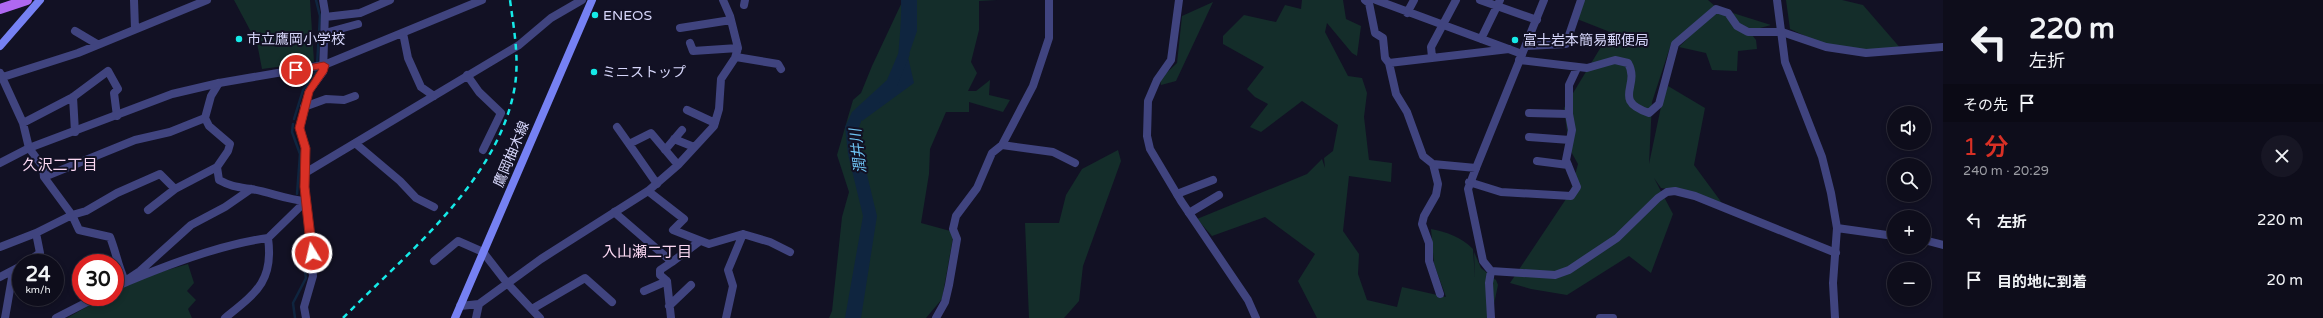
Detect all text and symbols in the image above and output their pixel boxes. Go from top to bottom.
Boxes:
place label: ENEOS [603,7,652,24]
marker: ENEOS [590,10,600,20]
text: 220 m [2029,12,2115,46]
icon: left [1963,16,2015,68]
place label: 市立鷹岡小学校 [247,31,345,48]
place label: 富士岩本簡易郵便局 [1523,32,1649,49]
marker: 市立鷹岡小学校 [234,34,244,44]
marker: 富士岩本簡易郵便局 [1510,35,1520,45]
text: 左折 [2029,50,2065,72]
pin [279,53,313,87]
icon: arrive [285,59,307,81]
place label: ミニストップ [602,64,686,81]
marker: ミニストップ [589,67,599,77]
icon: arrive [2016,92,2038,114]
text: その先 [1963,96,2008,114]
map controls [1887,106,1931,306]
button: sound [1887,106,1931,150]
street label: 鷹岡柚木線 [490,119,533,190]
water label: 潤井川 [846,126,870,174]
text: 1 分 [1963,133,2008,162]
button: close [2261,135,2303,177]
district label: 久沢二丁目 [22,156,98,174]
button: search [1887,158,1931,202]
text: 240 m · 20:29 [1963,163,2049,179]
icon: left [1963,209,1985,231]
button: + [1887,210,1931,254]
text: 220 m [2257,211,2303,229]
text: 左折 [1997,213,2027,231]
position arrow [291,232,333,274]
district label: 入山瀬二丁目 [602,243,692,261]
speed limit sign: 30 [72,254,124,306]
button: − [1887,262,1931,306]
text: 24 [25,263,51,287]
icon: arrive [1963,269,1985,291]
text: 20 m [2266,271,2303,289]
text: 目的地に到着 [1997,273,2087,291]
text: km/h [25,284,51,296]

